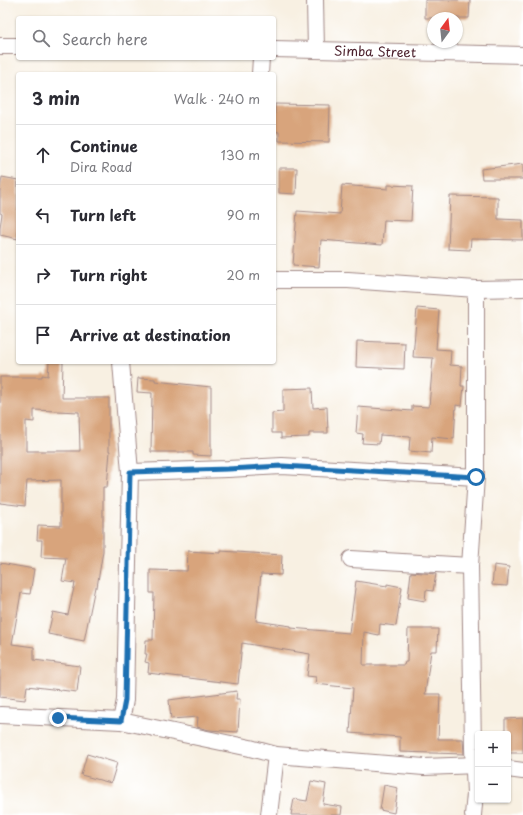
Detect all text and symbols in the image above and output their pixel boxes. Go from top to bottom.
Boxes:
north arrow [427,12,463,48]
search box [16,16,276,60]
icon: search [30,27,52,49]
text: Search here [62,27,148,50]
street label: Simba Street [334,40,416,61]
text: 3 min [32,85,80,111]
text: Walk · 240 m [174,89,260,108]
text: Continue [70,134,138,157]
icon: ahead [32,144,54,166]
text: 130 m [221,145,260,164]
text: Dira Road [70,157,132,176]
text: Turn left [70,203,136,226]
icon: left [32,204,54,226]
text: 90 m [227,205,260,224]
text: Turn right [70,263,147,286]
icon: right [32,264,54,286]
text: 20 m [226,265,260,284]
text: Arrive at destination [70,323,231,346]
icon: arrive [32,324,54,346]
route start [467,468,485,486]
route end [49,709,67,727]
map controls [475,731,511,803]
button: + [475,731,511,767]
button: − [475,767,511,803]

